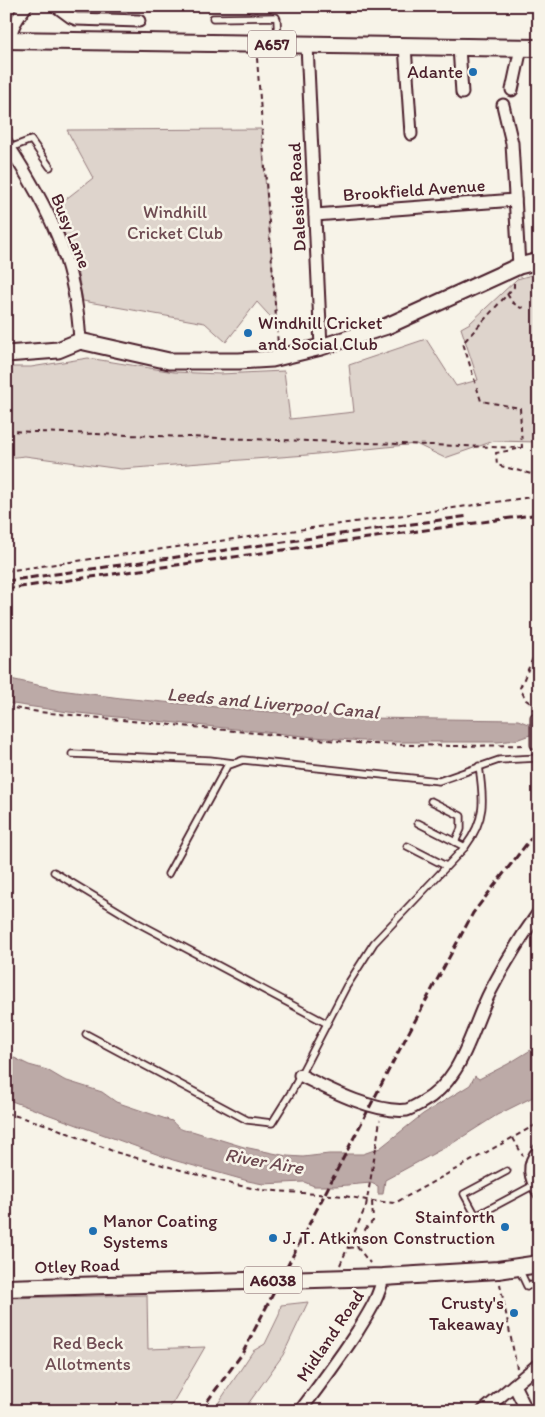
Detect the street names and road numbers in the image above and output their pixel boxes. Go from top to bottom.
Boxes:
road number: A657 [248,31,296,58]
street label: Daleside Road [283,142,311,252]
street label: Brookfield Avenue [342,174,486,206]
street label: Busy Lane [46,190,96,272]
street label: Otley Road [34,1254,120,1278]
road number: A6038 [244,1266,302,1294]
street label: Midland Road [291,1286,369,1386]

